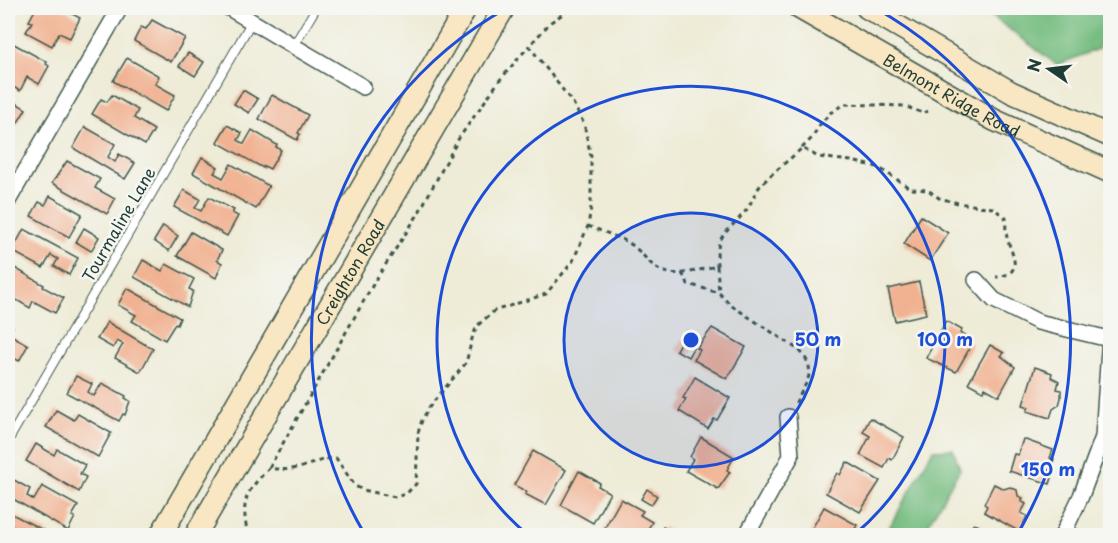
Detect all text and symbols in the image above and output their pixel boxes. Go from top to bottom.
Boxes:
north arrow [1019,39,1079,99]
street label: Belmont Ridge Road [879,47,1024,142]
text: N [1020,56,1047,74]
street label: Tourmaline Lane [75,162,161,286]
street label: Creighton Road [309,214,390,330]
text: 50 m [795,325,841,352]
text: 100 m [917,325,973,352]
centre of rings [681,330,701,350]
text: 150 m [1021,455,1075,482]

